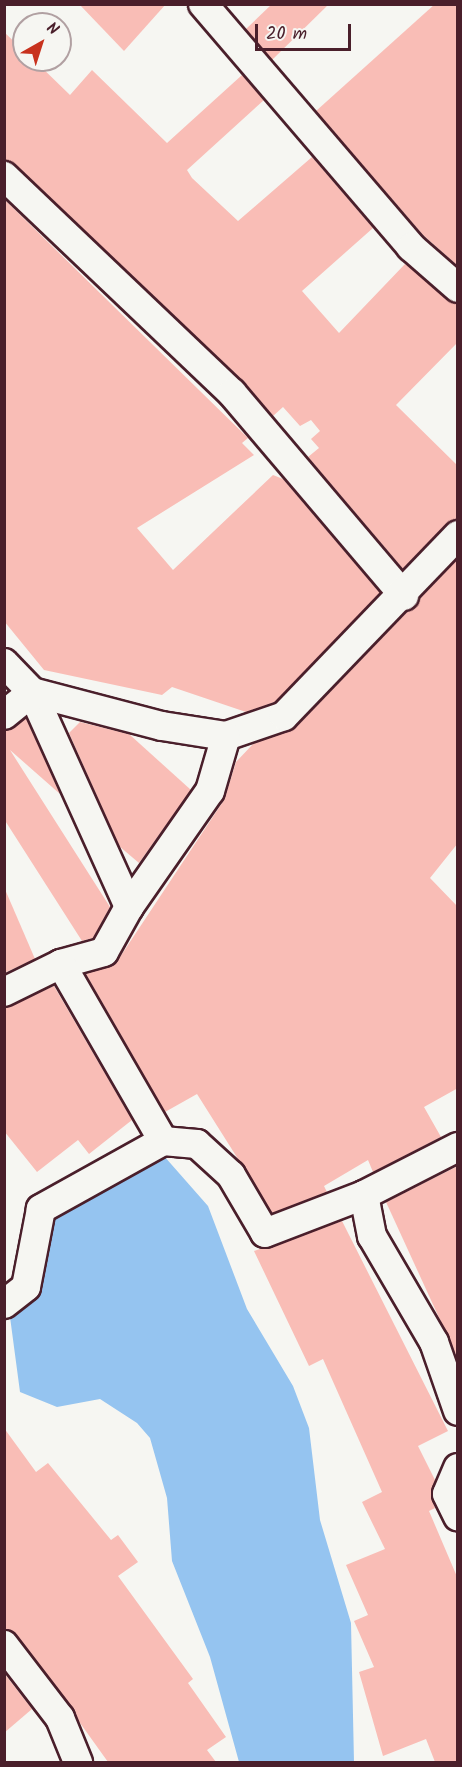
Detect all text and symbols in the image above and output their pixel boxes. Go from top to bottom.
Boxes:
north arrow [12,12,72,72]
scale bar [258,12,354,50]
text: N [41,16,64,42]
text: 20 m [266,20,307,49]

